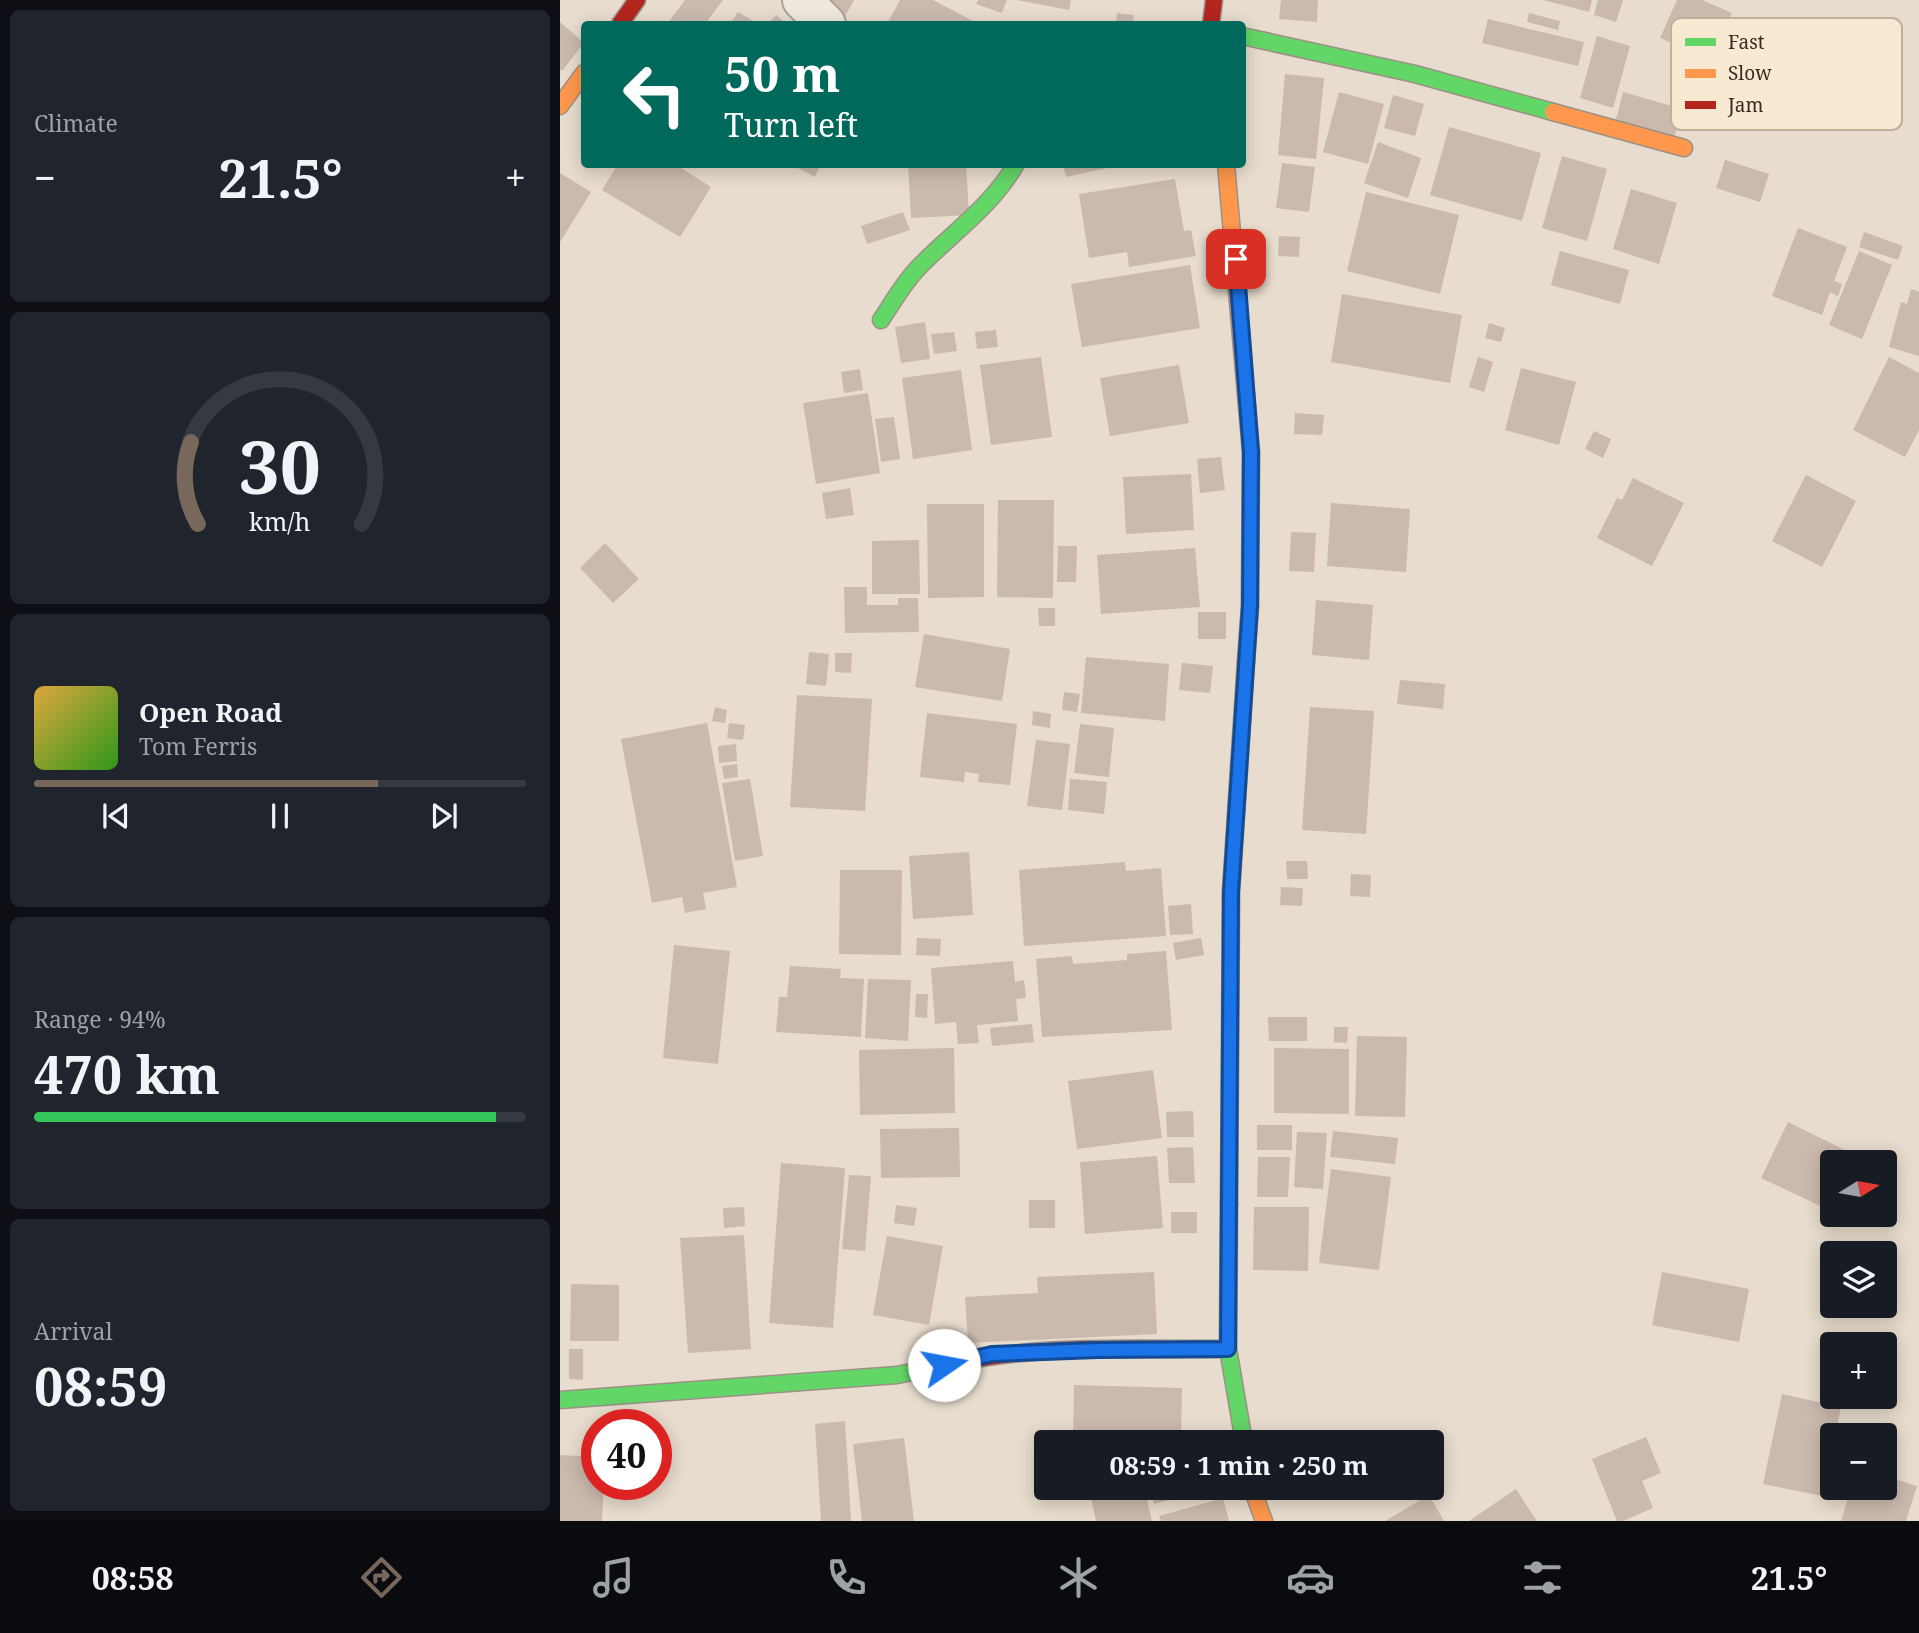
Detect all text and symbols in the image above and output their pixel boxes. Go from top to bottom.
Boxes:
legend [1671,18,1902,130]
text: Fast [1728,29,1765,55]
text: 50 m [724,40,840,106]
icon: left [609,49,700,140]
text: Slow [1728,60,1772,86]
text: Jam [1727,92,1763,118]
text: Turn left [724,103,858,146]
text: Climate [34,107,118,139]
text: 21.5° [218,142,343,213]
text: − [34,151,56,203]
text: + [505,151,526,203]
pin [1206,229,1266,289]
icon: arrive [1217,240,1255,278]
text: 30 [239,417,321,516]
text: km/h [249,504,311,538]
text: Open Road [139,694,282,730]
text: Tom Ferris [139,730,257,762]
icon: previous [97,797,135,835]
icon: pause [261,797,299,835]
icon: next [425,797,463,835]
text: Range · 94% [34,1003,166,1035]
text: 470 km [34,1038,220,1109]
north arrow [1820,1150,1897,1227]
map controls [1820,1150,1897,1500]
button: layers [1820,1241,1897,1318]
text: Arrival [34,1315,113,1347]
position arrow [907,1328,981,1402]
button: + [1820,1332,1897,1409]
text: 08:59 [34,1350,167,1421]
speed limit sign: 40 [581,1409,672,1500]
button: − [1820,1423,1897,1500]
text: 08:59 · 1 min · 250 m [1109,1447,1369,1483]
icon: directions [357,1553,406,1602]
icon: music [589,1553,638,1602]
icon: phone [822,1553,871,1602]
icon: climate [1054,1553,1103,1602]
icon: car [1286,1553,1335,1602]
icon: filters [1518,1553,1567,1602]
text: 08:58 [92,1556,174,1599]
text: 21.5° [1751,1556,1827,1599]

